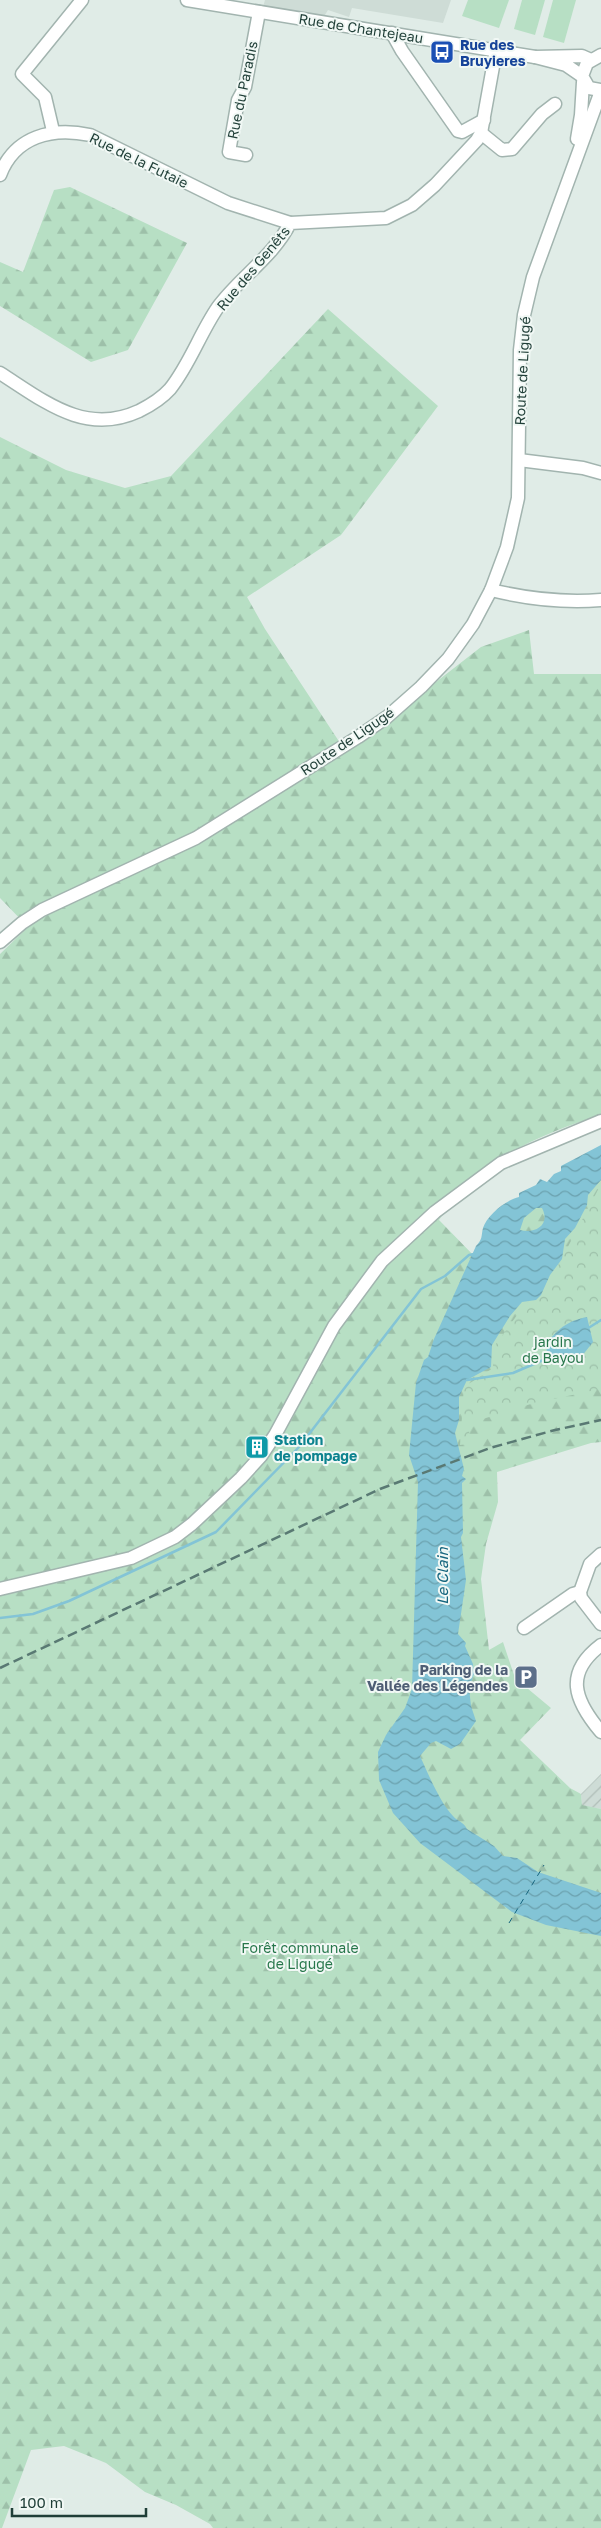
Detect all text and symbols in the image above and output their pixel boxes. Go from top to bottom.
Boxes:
street label: Rue de Chantejeau [297,10,425,46]
place label: Rue des Bruyieres [460,36,526,69]
street label: Rue du Paradis [223,39,261,141]
bus stop icon: Rue des Bruyieres [429,39,455,65]
street label: Rue de la Futaie [87,129,191,191]
street label: Rue des Genêts [213,222,293,314]
street label: Route de Ligugé [511,316,533,426]
street label: Route de Ligugé [297,703,397,779]
park label: jardin de Bayou [522,1333,584,1366]
place label: Station de pompage [274,1431,357,1464]
building icon: Station de pompage [244,1434,270,1460]
water label: Le Clain [433,1546,451,1605]
place label: Parking de la Vallée des Légendes [367,1661,508,1694]
parking icon: Parking de la Vallée des Légendes [513,1664,539,1690]
park label: Forêt communale de Ligugé [241,1939,359,1972]
scale bar [12,2486,146,2518]
text: 100 m [20,2493,63,2511]

